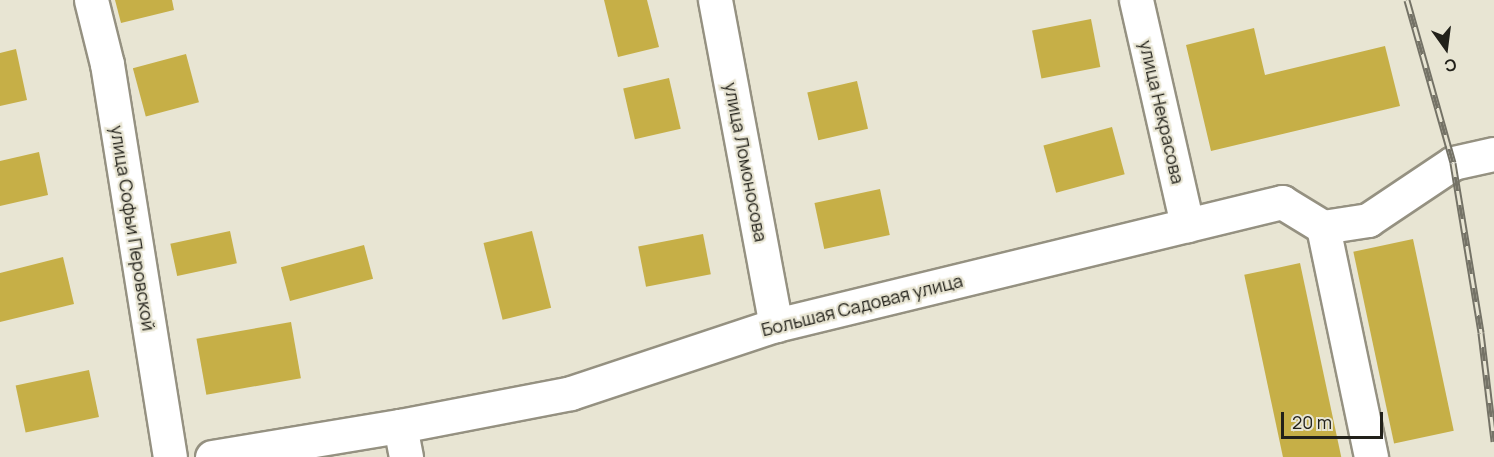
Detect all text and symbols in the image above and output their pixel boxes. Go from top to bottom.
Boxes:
north arrow [1416,18,1476,78]
street label: улица Некрасова [1135,38,1189,186]
text: С [1442,53,1459,78]
street label: улица Ломоносова [720,80,772,244]
street label: улица Софьи Перовской [106,124,160,332]
street label: Большая Садовая улица [759,270,965,340]
scale bar [1284,400,1386,438]
text: 20 m [1292,410,1332,434]

